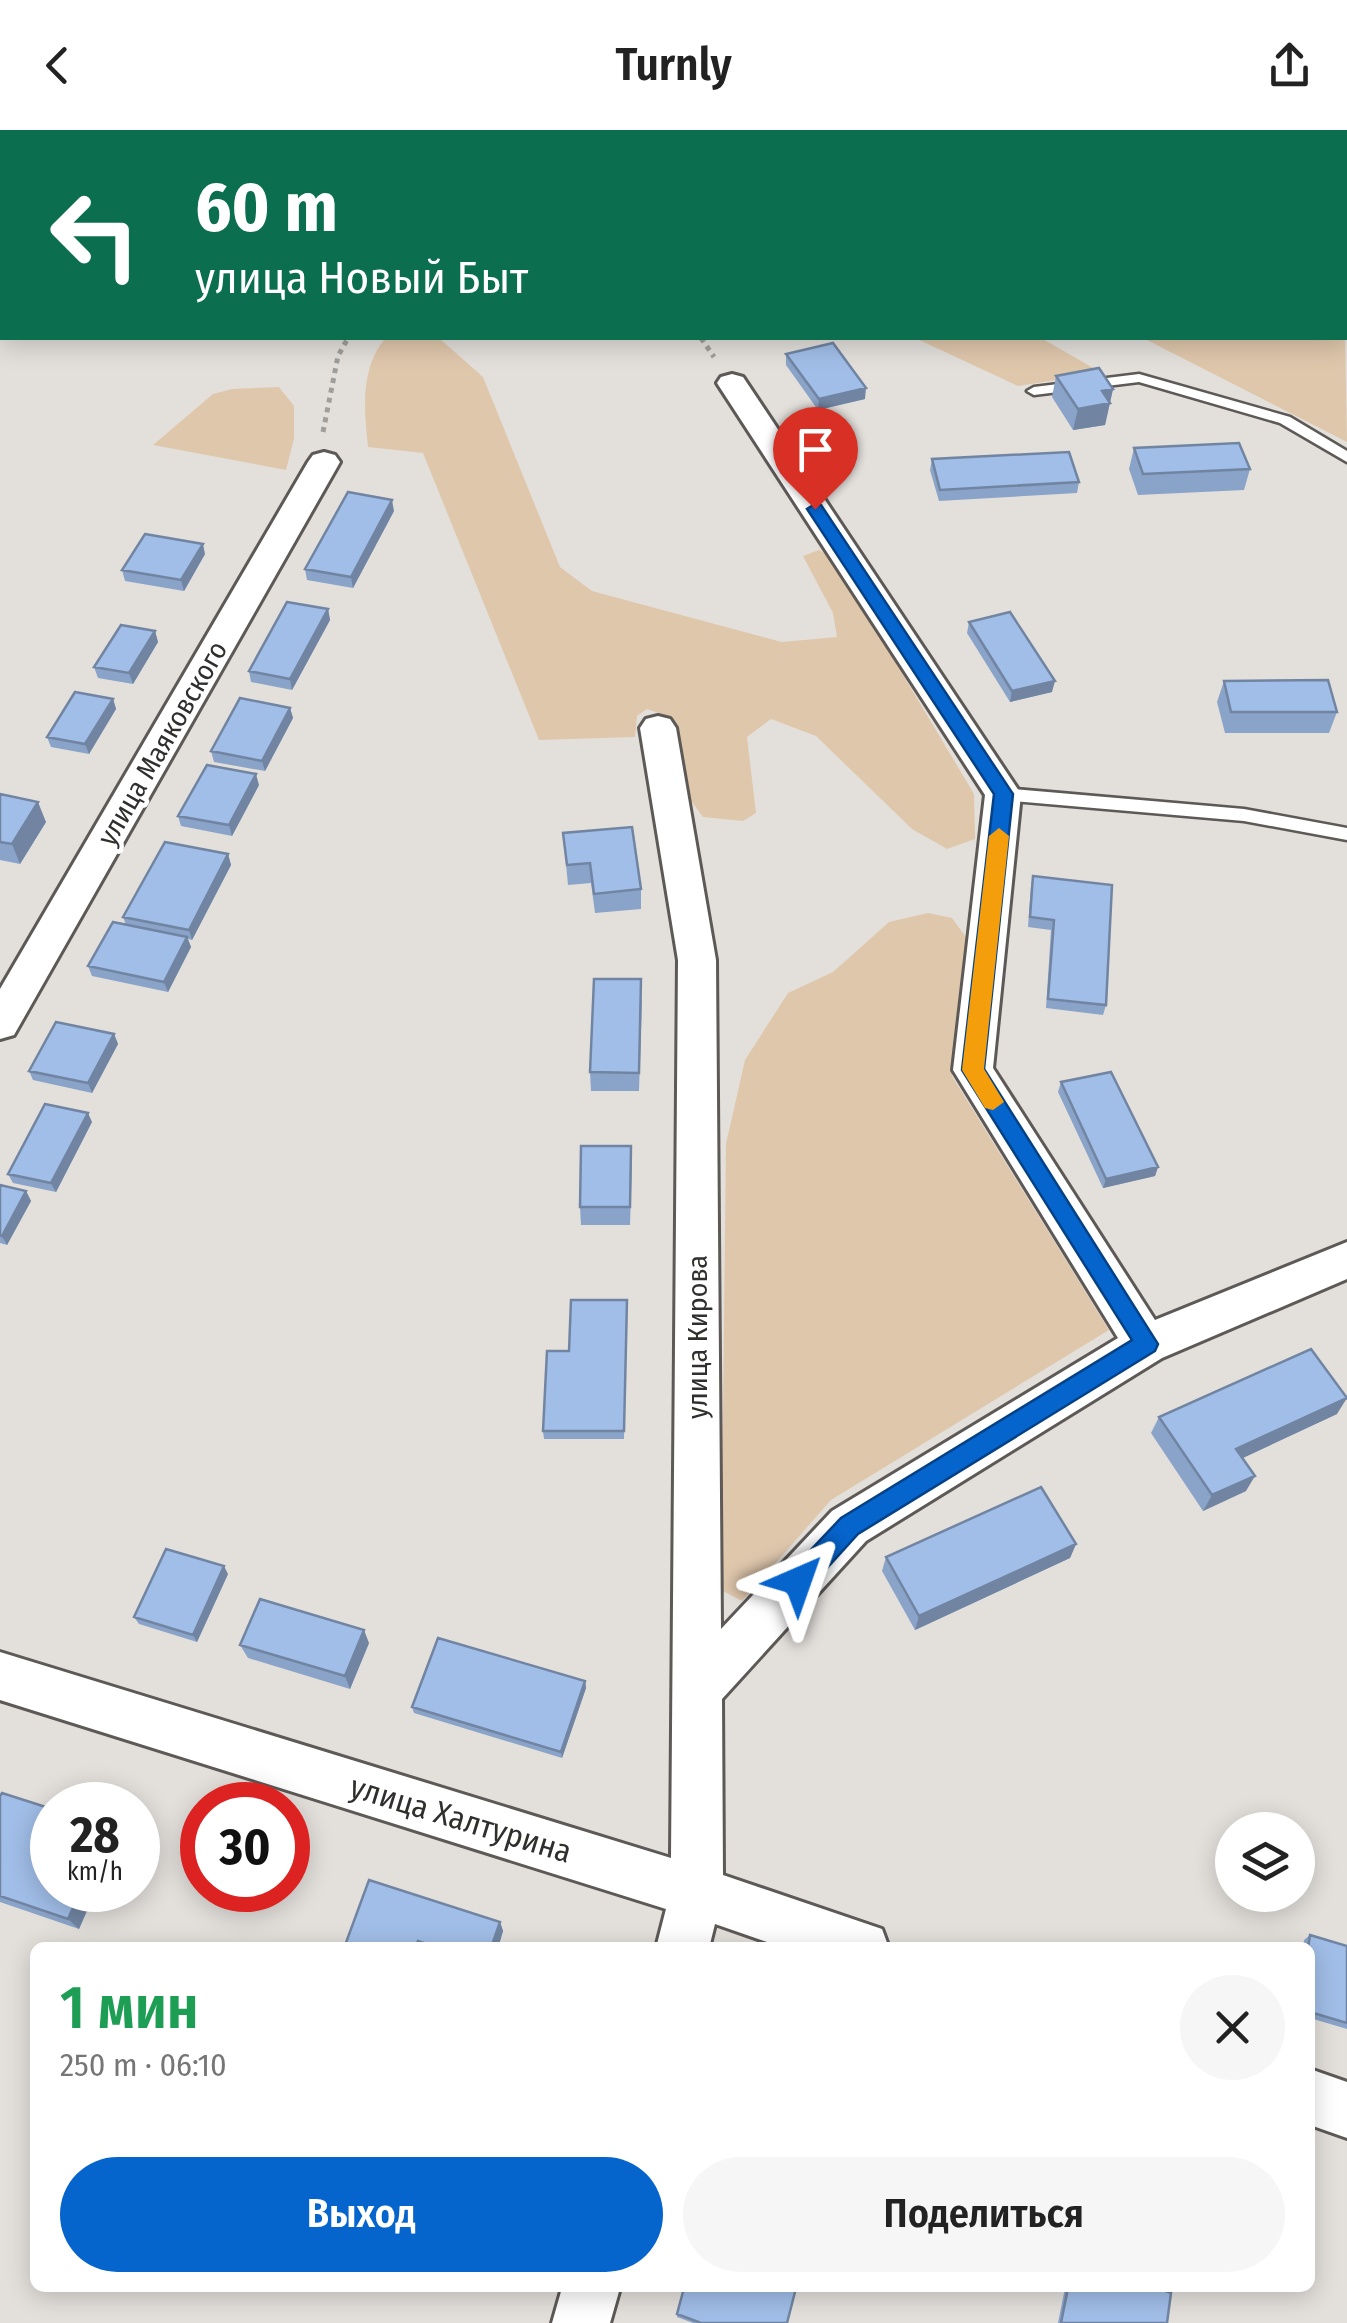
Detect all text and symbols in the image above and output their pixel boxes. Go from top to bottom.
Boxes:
icon: back [30,38,85,93]
text: Turnly [615,38,732,92]
icon: share [1262,38,1317,93]
text: 60 m [195,166,338,250]
icon: left [30,170,160,300]
text: улица Новый Быт [195,251,528,305]
pin [773,407,858,510]
icon: arrive [788,422,843,477]
street label: улица Маяковского [91,635,234,851]
street label: улица Кирова [681,1255,714,1419]
position arrow [746,1529,850,1633]
street label: улица Халтурина [346,1767,576,1871]
speed limit sign: 30 [180,1782,310,1912]
text: 28 [70,1805,120,1865]
map controls [1215,1812,1315,1912]
button: layers [1215,1812,1315,1912]
text: km/h [67,1857,123,1887]
text: 1 мин [60,1972,199,2044]
button: close [1180,1975,1285,2080]
text: 250 m · 06:10 [60,2046,227,2084]
button: Выход [60,2157,663,2272]
button: Поделиться [683,2157,1285,2272]

